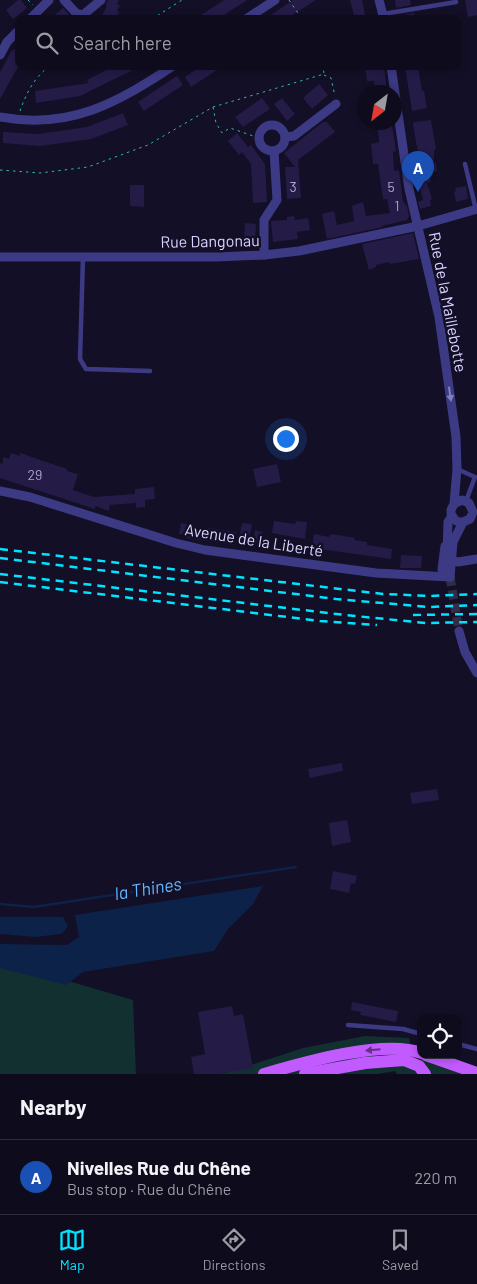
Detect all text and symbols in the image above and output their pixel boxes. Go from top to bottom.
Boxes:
search box [15,15,462,70]
icon: search [33,29,61,57]
text: Search here [73,31,172,54]
north arrow [357,85,402,130]
pin: A [402,151,434,192]
house number: 3 [289,178,297,195]
house number: 5 [387,178,395,195]
house number: 1 [395,197,399,214]
street label: Rue Dangonau [160,230,260,251]
street label: Rue de la Maillebotte [426,230,471,374]
one-way arrow [447,386,455,402]
your location [273,426,299,452]
house number: 29 [28,466,42,483]
street label: Avenue de la Liberté [183,519,325,560]
water label: la Thines [113,872,183,904]
map controls [417,1014,462,1059]
button: locate [417,1014,462,1059]
one-way arrow [365,1047,381,1055]
text: Nearby [20,1094,86,1119]
text: Nivelles Rue du Chêne [67,1156,251,1179]
text: A [31,1168,41,1187]
text: 220 m [414,1168,457,1187]
text: Bus stop · Rue du Chêne [67,1179,231,1198]
tab: Map [58,1226,86,1273]
tab: Directions [203,1226,265,1273]
tab: Saved [382,1226,419,1273]

